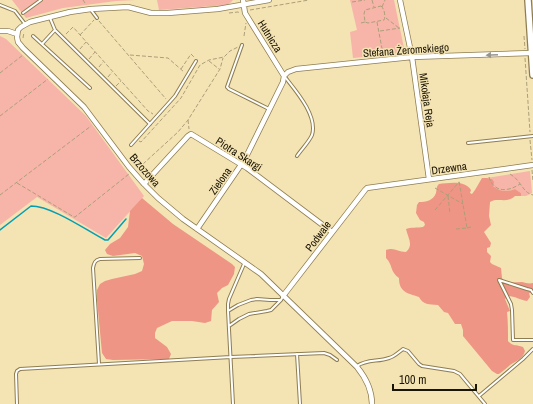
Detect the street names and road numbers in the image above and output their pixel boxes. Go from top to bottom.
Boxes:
street label: Hutnicza [255,17,285,55]
street label: Stefana Żeromskiego [362,40,450,60]
street label: Mikołaja Reja [416,72,438,128]
street label: Piotra Skargi [213,134,265,174]
street label: Brzozowa [127,150,163,190]
street label: Drzewna [430,159,468,177]
street label: Zielona [206,165,234,197]
street label: Podwale [302,218,334,254]

